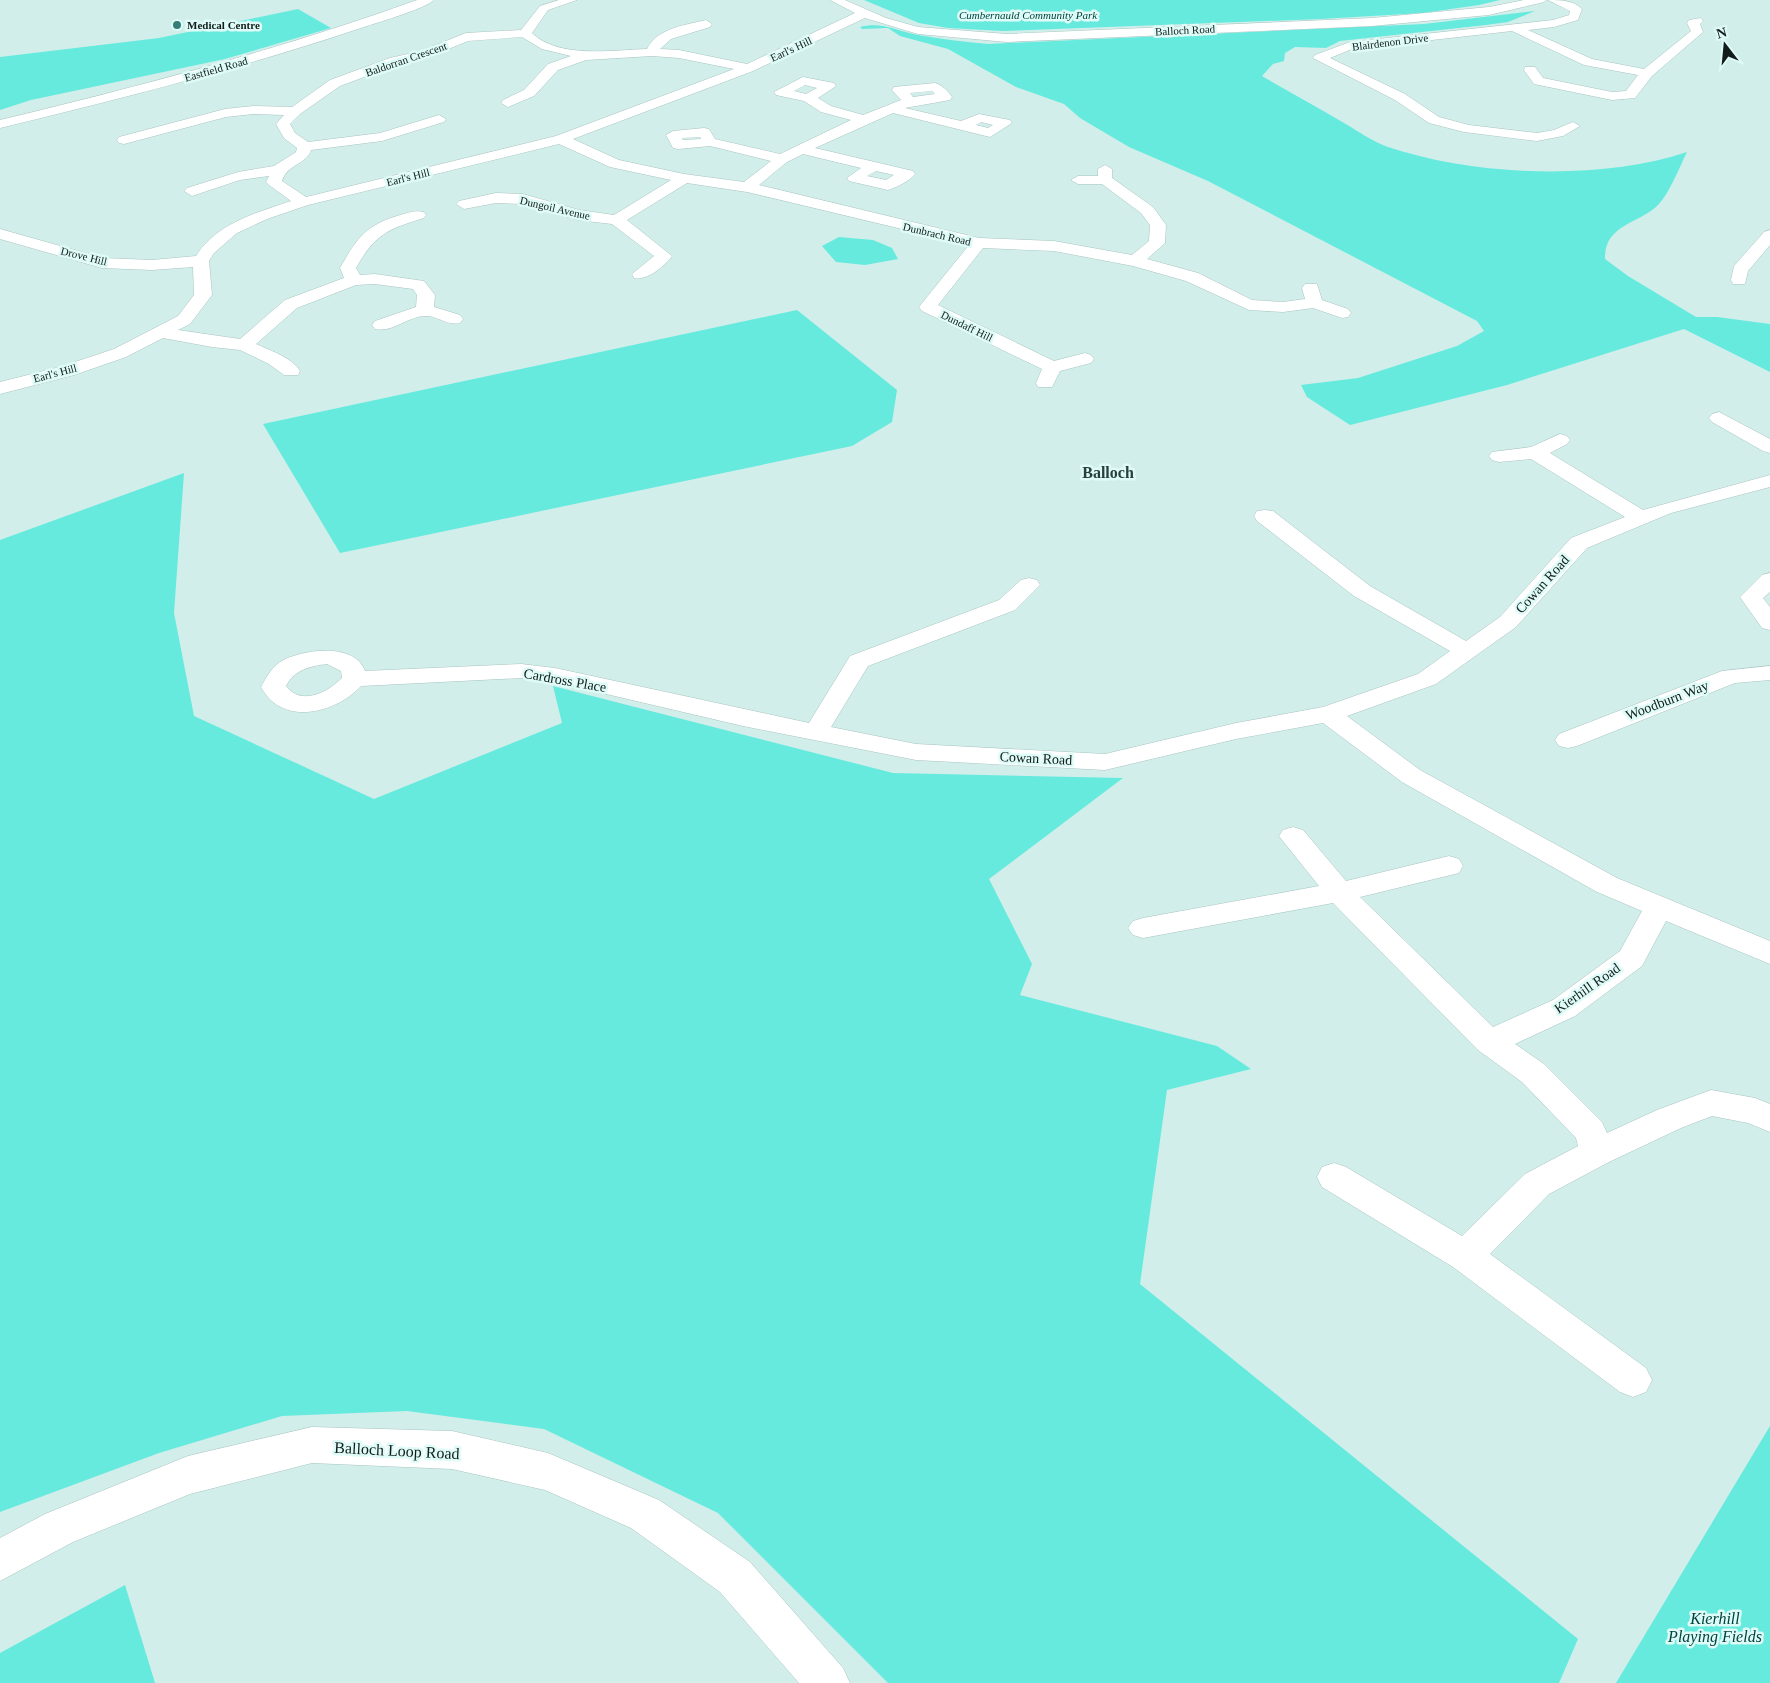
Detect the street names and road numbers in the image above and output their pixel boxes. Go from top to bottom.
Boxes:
street label: Balloch Road [1155,22,1216,38]
street label: Blairdenon Drive [1351,31,1429,53]
street label: Earl's Hill [768,34,814,64]
street label: Baldorran Crescent [364,39,448,79]
street label: Eastfield Road [183,54,249,84]
street label: Earl's Hill [385,166,431,188]
street label: Dungoil Avenue [519,194,591,222]
street label: Dunbrach Road [902,220,973,248]
street label: Drove Hill [60,244,108,268]
street label: Dundaff Hill [939,308,995,344]
street label: Earl's Hill [32,361,78,385]
street label: Cowan Road [1512,552,1572,616]
street label: Cardross Place [522,666,607,695]
street label: Woodburn Way [1624,678,1711,723]
street label: Cowan Road [999,749,1073,768]
street label: Kierhill Road [1552,960,1623,1017]
street label: Balloch Loop Road [334,1439,460,1463]

